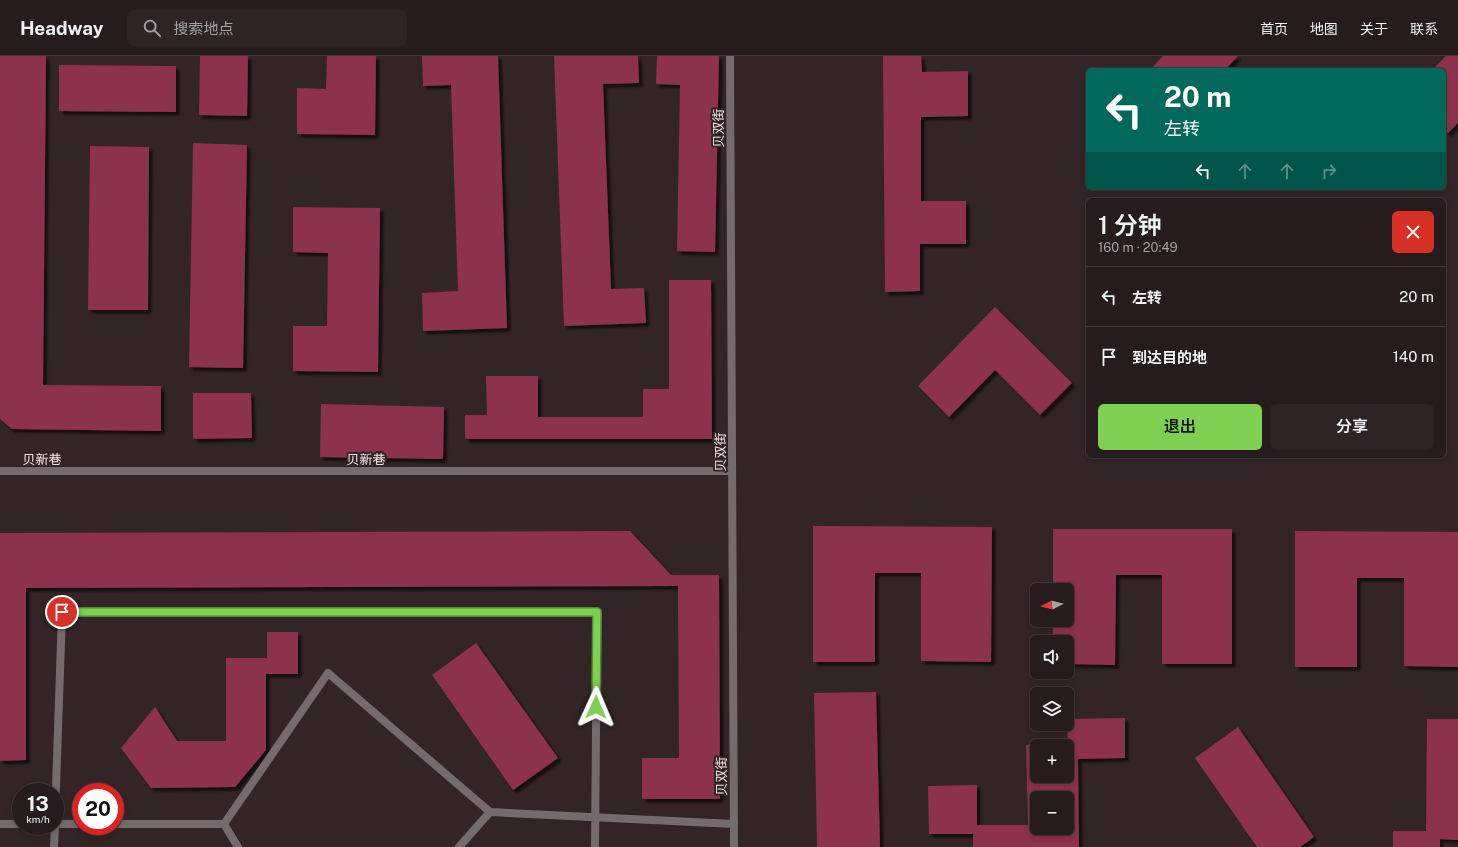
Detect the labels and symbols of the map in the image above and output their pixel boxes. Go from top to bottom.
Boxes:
street label: 贝双街 [711,108,726,148]
street label: 贝双街 [713,432,728,472]
street label: 贝新巷 [22,452,62,467]
street label: 贝新巷 [346,452,386,467]
north arrow [1030,583,1074,627]
pin [45,595,79,629]
position arrow [575,686,617,728]
street label: 贝双街 [714,756,729,796]
speed limit sign: 20 [72,783,124,835]

